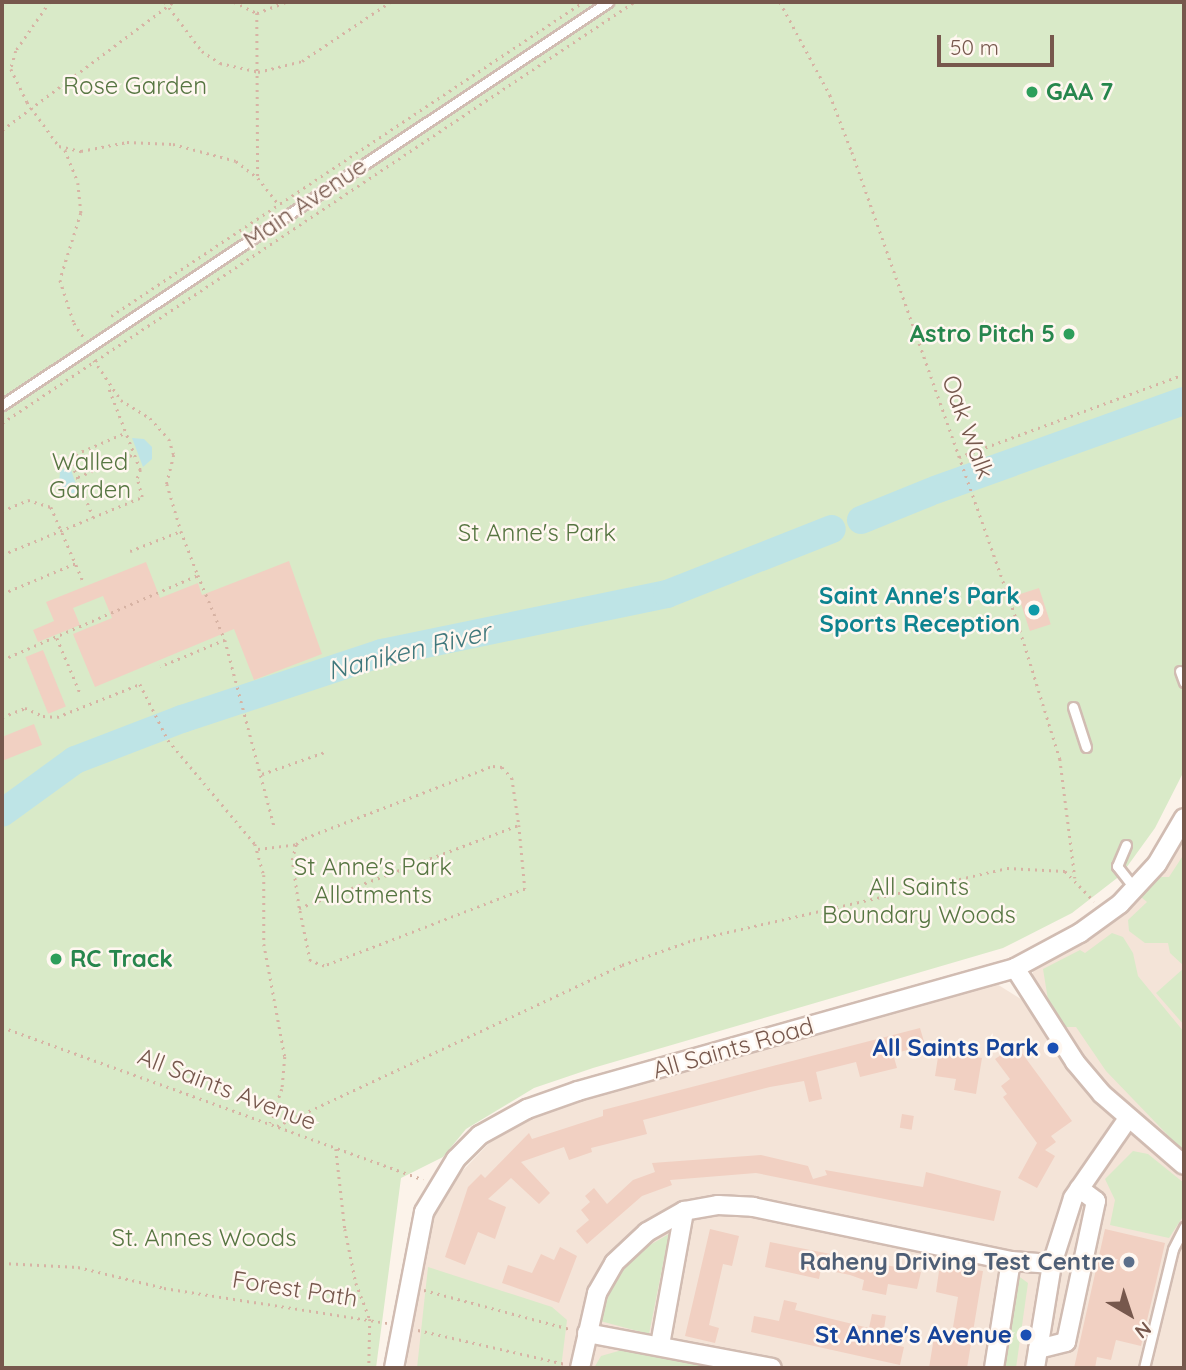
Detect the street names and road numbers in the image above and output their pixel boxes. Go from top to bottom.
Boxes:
street label: Main Avenue [238,151,372,255]
street label: Oak Walk [936,371,1000,483]
street label: All Saints Road [649,1011,817,1085]
street label: All Saints Avenue [134,1042,320,1136]
street label: Forest Path [230,1265,360,1313]

